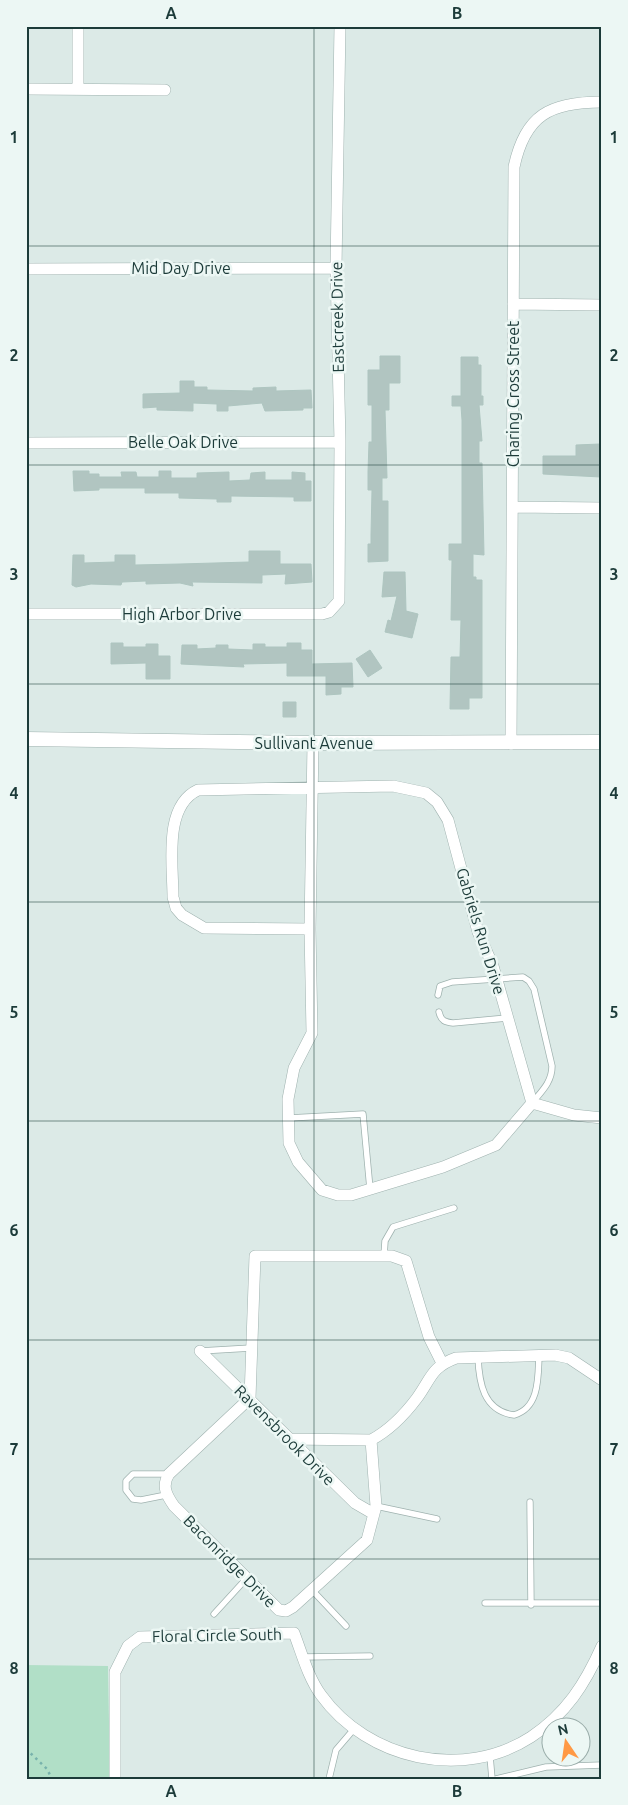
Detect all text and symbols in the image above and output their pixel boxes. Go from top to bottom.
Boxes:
text: A [165,4,177,22]
text: B [452,4,462,22]
text: 1 [9,128,19,146]
text: 1 [609,128,619,146]
street label: Mid Day Drive [131,259,231,277]
street label: Eastcreek Drive [327,261,347,373]
street label: Charing Cross Street [504,320,522,467]
text: 2 [9,346,19,364]
text: 2 [609,346,619,364]
street label: Belle Oak Drive [128,433,238,451]
text: 3 [9,565,19,583]
text: 3 [609,565,619,583]
street label: High Arbor Drive [122,605,242,623]
street label: Sullivant Avenue [255,734,373,752]
text: 4 [9,784,19,802]
text: 4 [609,784,619,802]
street label: Gabriels Run Drive [453,865,509,997]
text: 5 [9,1003,19,1021]
text: 5 [609,1003,619,1021]
text: 6 [9,1221,19,1239]
text: 6 [609,1221,619,1239]
street label: Ravensbrook Drive [231,1381,339,1489]
text: 7 [9,1440,19,1458]
text: 7 [609,1440,619,1458]
street label: Baconridge Drive [180,1511,280,1611]
street label: Floral Circle South [152,1625,282,1645]
text: 8 [9,1659,19,1677]
text: 8 [609,1659,619,1677]
north arrow [540,1718,590,1768]
text: N [556,1720,570,1738]
text: A [165,1782,177,1800]
text: B [452,1782,462,1800]

